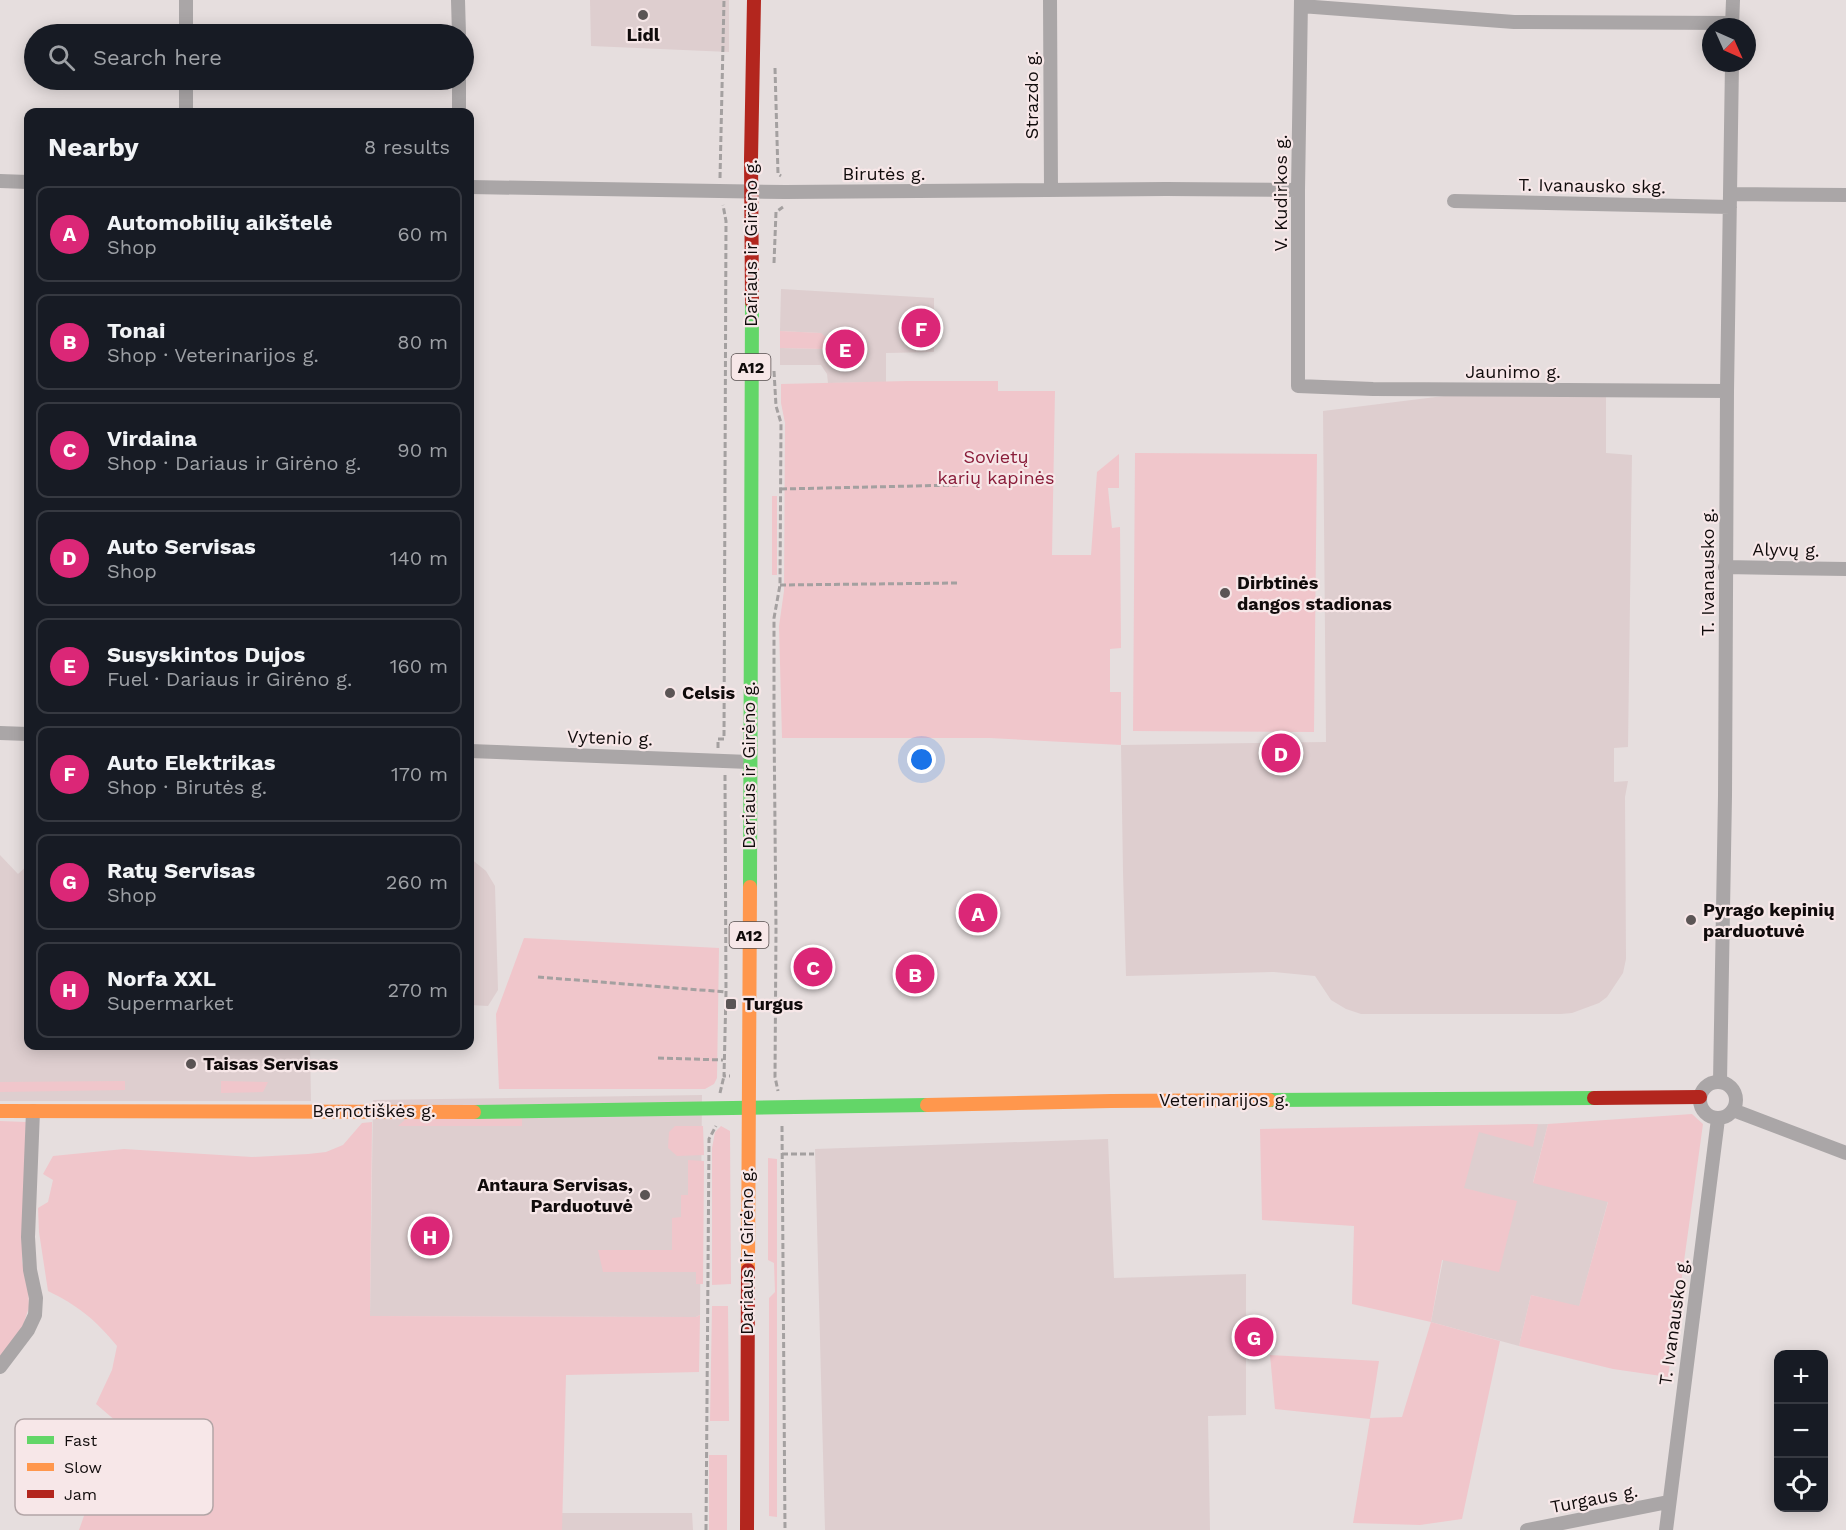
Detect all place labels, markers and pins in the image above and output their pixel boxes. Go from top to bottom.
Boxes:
marker: Lidl [636,8,650,22]
place label: Lidl [626,24,660,45]
pin: F [902,306,940,350]
pin: E [826,326,864,372]
place label: Dirbtinės dangos stadionas [1237,572,1392,614]
marker: Dirbtinės dangos stadionas [1218,586,1232,600]
place label: Celsis [682,682,735,703]
marker: Celsis [663,686,677,700]
pin: D [1262,730,1300,776]
pin: A [958,890,998,936]
place label: Pyrago kepinių parduotuvė [1703,899,1835,941]
marker: Pyrago kepinių parduotuvė [1684,913,1698,927]
pin: C [794,944,832,990]
pin: B [896,952,934,996]
place label: Turgus [743,993,804,1014]
marker: Turgus [724,997,738,1011]
place label: Taisas Servisas [203,1053,339,1074]
marker: Taisas Servisas [184,1057,198,1071]
place label: Antaura Servisas, Parduotuvė [477,1174,633,1216]
marker: Antaura Servisas, Parduotuvė [638,1188,652,1202]
pin: H [410,1214,450,1258]
pin: G [1234,1314,1274,1360]

